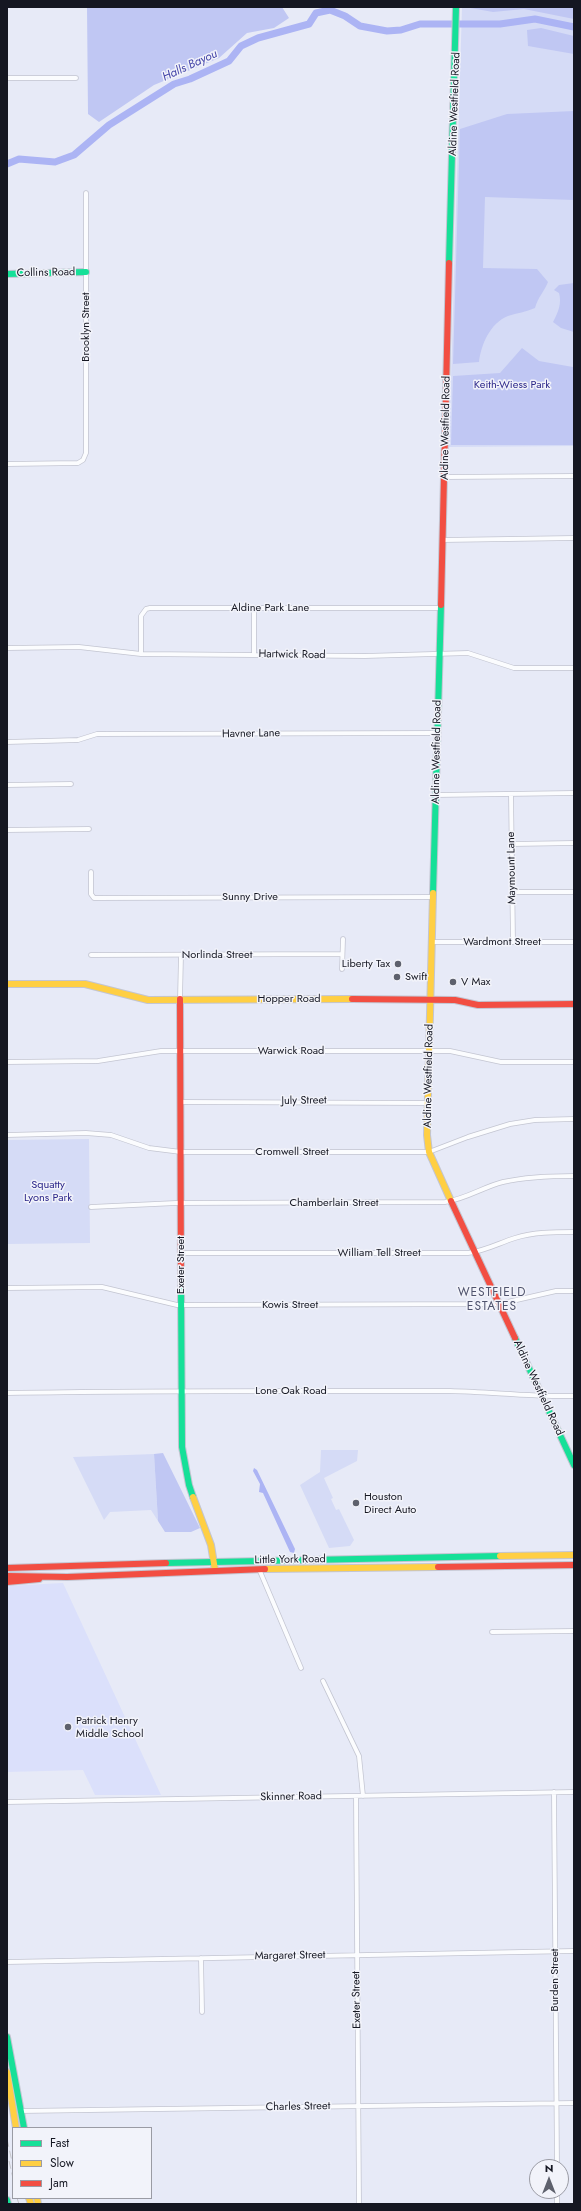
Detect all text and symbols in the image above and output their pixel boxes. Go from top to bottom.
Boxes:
water label: Halls Bayou [160,47,220,85]
street label: Aldine Westfield Road [447,52,463,156]
street label: Collins Road [17,266,75,280]
street label: Brooklyn Street [79,292,93,362]
street label: Aldine Westfield Road [438,376,454,480]
park label: Keith-Wiess Park [474,378,550,392]
street label: Aldine Park Lane [231,601,309,615]
street label: Hartwick Road [258,648,326,662]
street label: Aldine Westfield Road [429,700,445,804]
street label: Havner Lane [222,727,280,741]
street label: Maymount Lane [505,832,519,904]
street label: Sunny Drive [222,890,278,904]
street label: Wardmont Street [463,935,541,949]
street label: Norlinda Street [182,948,252,962]
place label: Liberty Tax [342,957,390,971]
marker: Liberty Tax [393,959,403,969]
place label: Swift [405,970,427,984]
marker: Swift [392,972,402,982]
place label: V Max [461,975,490,989]
marker: V Max [448,977,458,987]
street label: Hopper Road [258,992,320,1006]
street label: Aldine Westfield Road [421,1024,437,1128]
street label: Warwick Road [258,1044,324,1058]
street label: July Street [281,1094,327,1108]
street label: Cromwell Street [255,1145,329,1159]
park label: Squatty Lyons Park [24,1178,72,1204]
street label: Chamberlain Street [290,1196,378,1210]
street label: Exeter Street [174,1236,188,1294]
street label: William Tell Street [337,1246,421,1260]
district label: WESTFIELD ESTATES [458,1286,526,1314]
street label: Kowis Street [262,1298,318,1312]
street label: Aldine Westfield Road [510,1338,566,1438]
street label: Lone Oak Road [255,1384,327,1398]
place label: Houston Direct Auto [364,1490,416,1516]
marker: Houston Direct Auto [351,1498,361,1508]
street label: Little York Road [254,1553,326,1567]
place label: Patrick Henry Middle School [76,1714,143,1740]
marker: Patrick Henry Middle School [63,1722,73,1732]
street label: Skinner Road [260,1790,322,1804]
street label: Margaret Street [254,1949,326,1963]
street label: Burden Street [548,1949,562,2011]
street label: Exeter Street [350,1971,364,2029]
street label: Charles Street [266,2100,330,2114]
legend [12,2127,152,2199]
text: Fast [50,2134,69,2152]
text: Slow [50,2154,74,2172]
north arrow [529,2159,569,2199]
text: N [545,2160,553,2176]
text: Jam [50,2174,68,2192]

